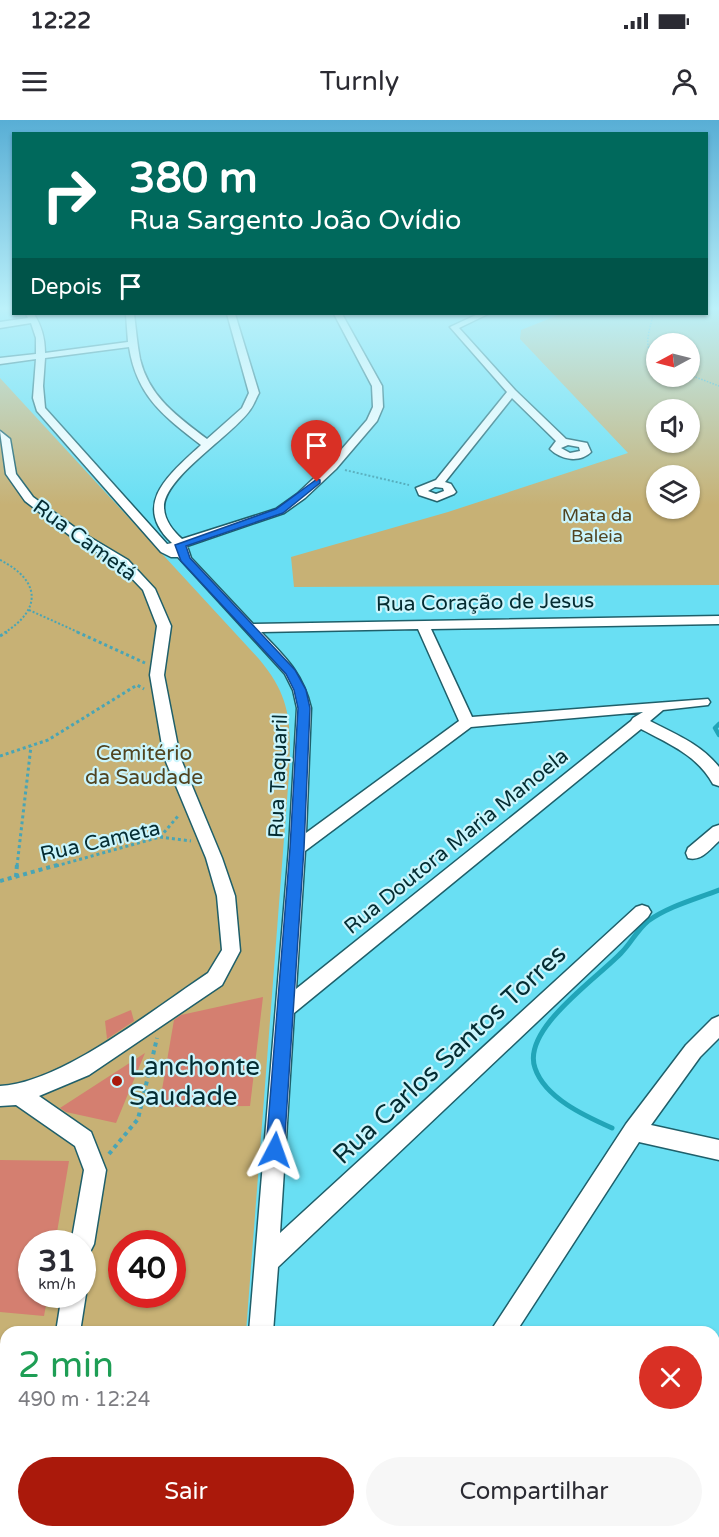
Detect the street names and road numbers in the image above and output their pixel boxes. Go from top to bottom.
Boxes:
street label: Rua Cametá [28,494,142,586]
street label: Rua Coração de Jesus [376,588,594,617]
street label: Rua Taquaril [264,713,293,839]
street label: Rua Doutora Maria Manoela [339,743,573,940]
street label: Rua Cameta [38,816,163,867]
street label: Rua Carlos Santos Torres [326,938,572,1171]

